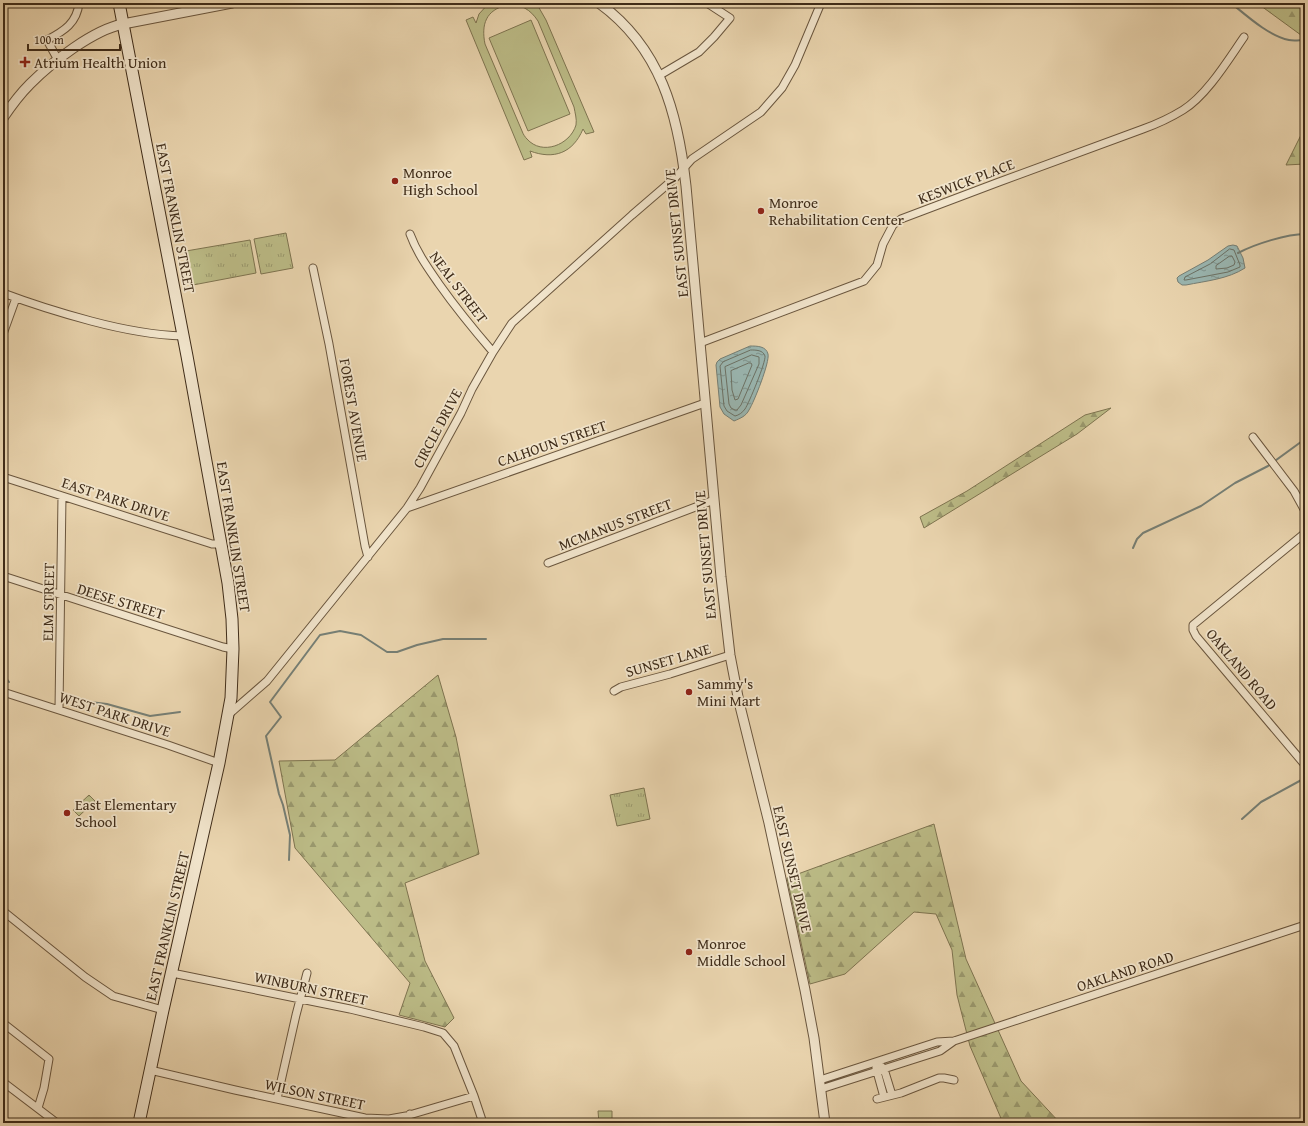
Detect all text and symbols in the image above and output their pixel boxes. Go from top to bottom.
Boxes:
scale bar [28,26,120,52]
text: 100 m [34,31,64,48]
place label: Atrium Health Union [34,52,167,73]
marker: Atrium Health Union [19,56,31,68]
street label: EAST FRANKLIN STREET [151,141,201,295]
street label: KESWICK PLACE [915,153,1018,209]
place label: Monroe High School [403,162,478,200]
street label: EAST SUNSET DRIVE [659,167,693,298]
marker: Monroe High School [390,176,400,186]
place label: Monroe Rehabilitation Center [769,192,904,230]
marker: Monroe Rehabilitation Center [756,206,766,216]
street label: NEAL STREET [425,247,493,328]
street label: FOREST AVENUE [335,357,373,464]
street label: CIRCLE DRIVE [407,384,467,472]
street label: CALHOUN STREET [495,414,610,472]
street label: EAST FRANKLIN STREET [212,460,256,615]
street label: EAST PARK DRIVE [59,472,173,527]
street label: EAST SUNSET DRIVE [689,489,721,620]
street label: MCMANUS STREET [555,492,675,555]
street label: ELM STREET [37,562,59,641]
street label: DEESE STREET [75,578,168,624]
street label: OAKLAND ROAD [1202,624,1282,714]
street label: SUNSET LANE [623,638,713,682]
place label: Sammy's Mini Mart [697,673,761,711]
street label: WEST PARK DRIVE [56,686,174,742]
marker: Sammy's Mini Mart [684,687,694,697]
place label: East Elementary School [75,794,177,832]
street label: EAST SUNSET DRIVE [768,804,818,935]
marker: East Elementary School [62,808,72,818]
street label: EAST FRANKLIN STREET [140,849,195,1003]
place label: Monroe Middle School [697,933,786,971]
street label: OAKLAND ROAD [1074,945,1176,997]
marker: Monroe Middle School [684,947,694,957]
street label: WINBURN STREET [252,966,370,1010]
street label: WILSON STREET [263,1073,368,1115]

